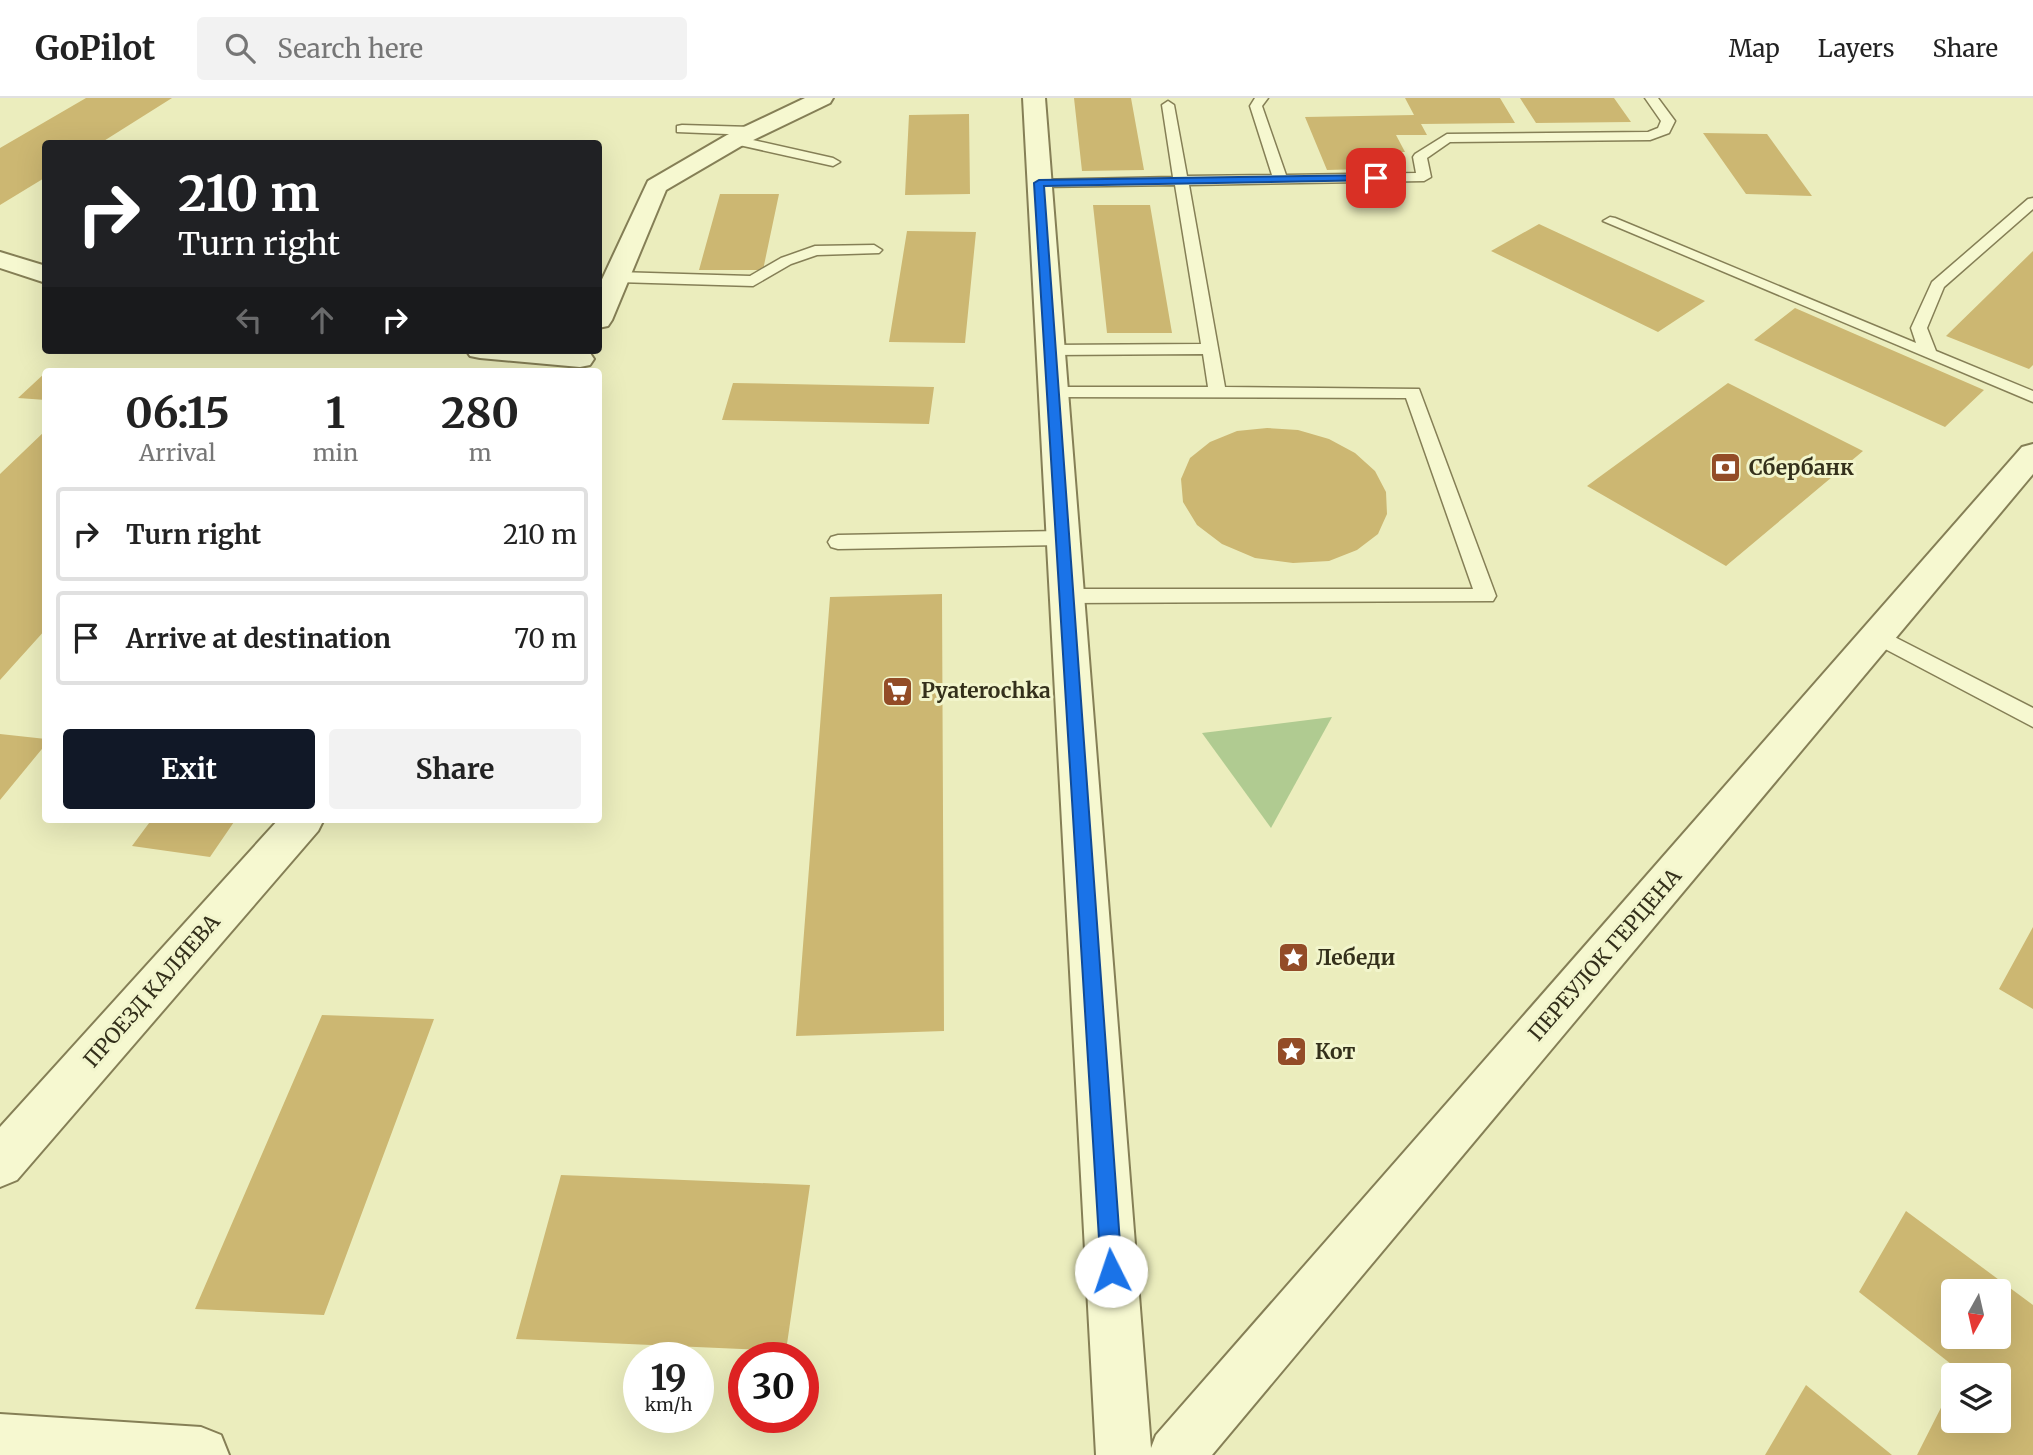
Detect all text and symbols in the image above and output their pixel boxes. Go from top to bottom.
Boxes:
search box [197,17,687,80]
text: GoPilot [35,28,155,69]
icon: search [221,29,259,67]
text: Search here [277,32,423,65]
text: Map [1729,33,1780,64]
text: Layers [1818,33,1894,64]
text: Share [1932,33,1998,64]
pin [1346,148,1406,208]
icon: arrive [1357,159,1395,197]
text: 210 m [178,163,319,224]
icon: right [63,168,154,259]
text: Turn right [178,224,340,264]
icon: left [230,301,268,339]
icon: ahead [303,301,341,339]
icon: right [376,301,414,339]
text: 06:15 [125,387,230,439]
text: 1 [326,387,345,439]
text: 280 [441,387,519,439]
text: Arrival [139,438,216,467]
text: min [313,438,358,467]
text: m [469,438,492,467]
bank icon: Сбербанк [1709,451,1743,485]
place label: Сбербанк [1749,454,1854,481]
icon: right [67,515,105,553]
text: Turn right [126,518,261,551]
text: 210 m [503,518,577,551]
icon: arrive [67,619,105,657]
text: Arrive at destination [126,622,391,655]
text: 70 m [514,622,577,655]
supermarket icon: Pyaterochka [881,674,915,708]
place label: Pyaterochka [921,677,1051,704]
button: Exit [63,729,315,809]
button: Share [329,729,581,809]
street label: ПЕРЕУЛОК ГЕРЦЕНА [1522,863,1687,1047]
street label: ПРОЕЗД КАЛЯЕВА [78,908,226,1073]
place icon: Лебеди [1276,941,1310,975]
place label: Лебеди [1316,944,1396,971]
place icon: Кот [1275,1035,1309,1069]
place label: Кот [1315,1038,1355,1065]
position arrow [1074,1234,1148,1308]
north arrow [1941,1279,2011,1349]
map controls [1941,1279,2011,1433]
speed limit sign: 30 [728,1342,819,1433]
text: 19 [650,1356,687,1400]
button: layers [1941,1363,2011,1433]
text: km/h [645,1393,692,1416]

